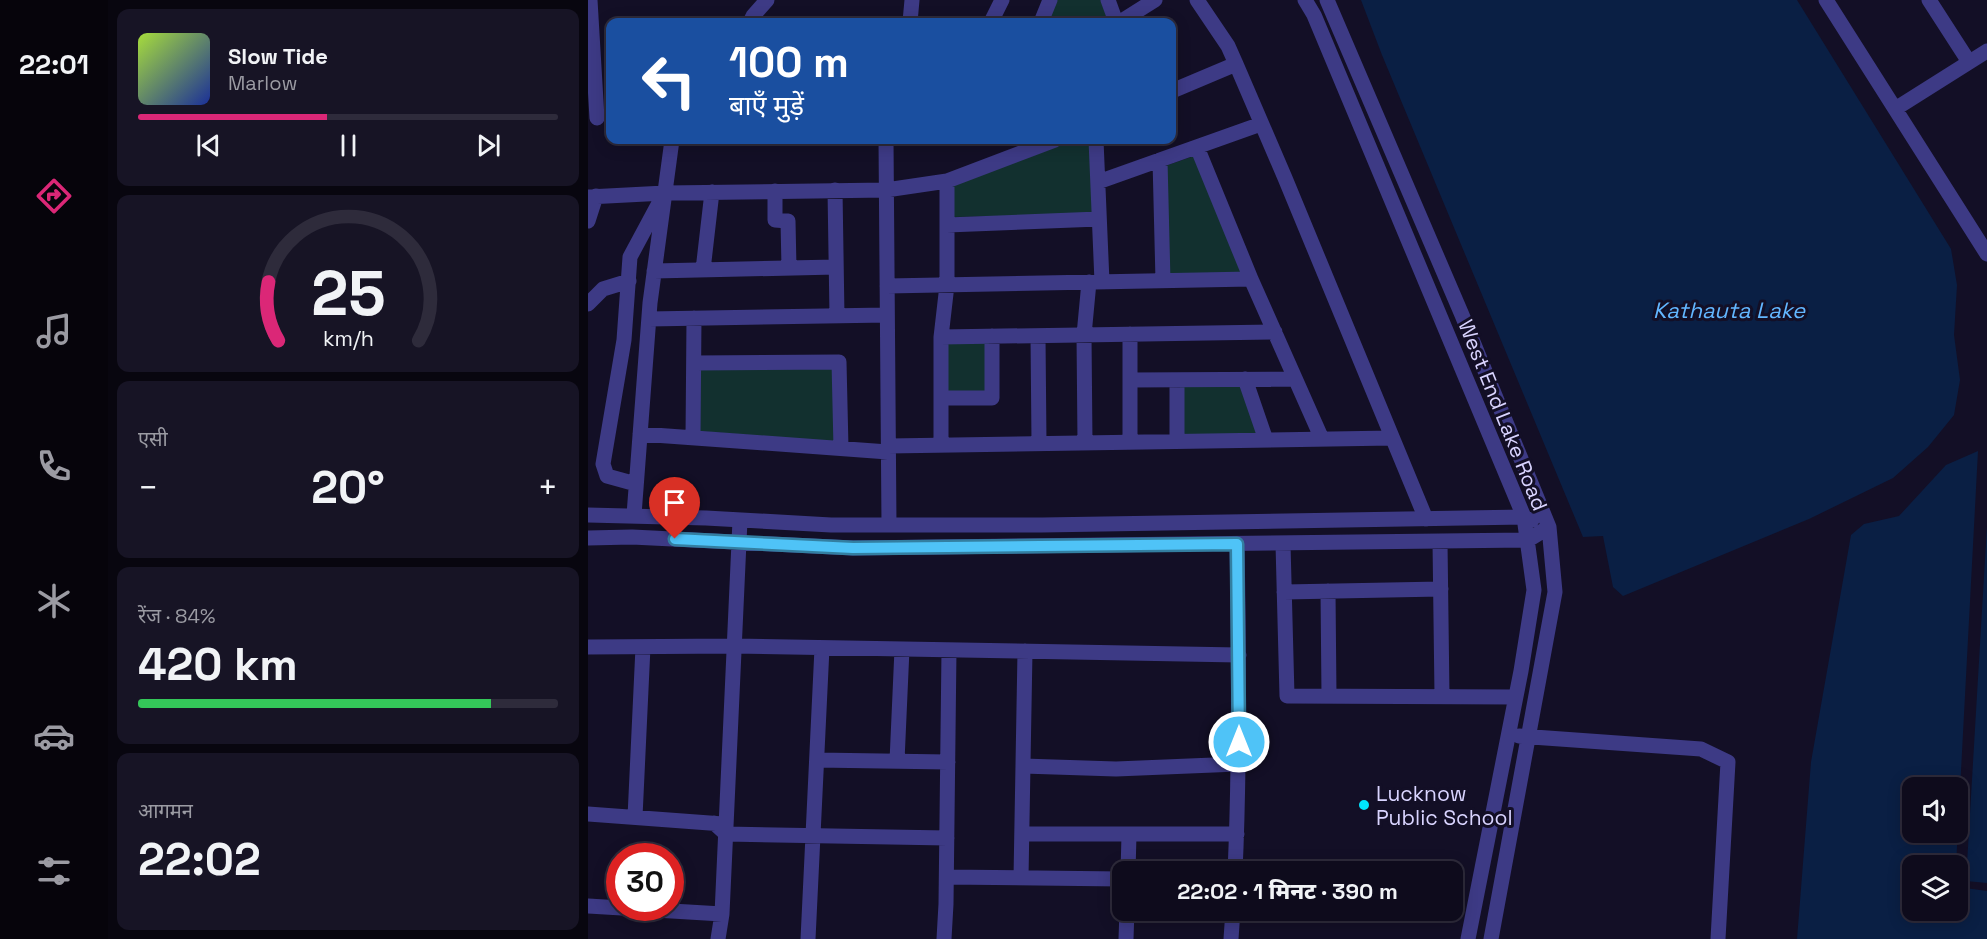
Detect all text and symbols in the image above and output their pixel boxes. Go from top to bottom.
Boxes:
text: 100 m [729,36,849,89]
text: Slow Tide [228,42,328,70]
icon: left [630,42,708,120]
text: 22:01 [19,47,89,82]
text: Marlow [228,70,297,96]
text: बाएँ मुड़ें [729,88,804,123]
icon: previous [192,129,225,162]
icon: pause [332,129,365,162]
icon: next [472,129,505,162]
icon: directions [33,175,75,217]
text: 25 [311,254,385,333]
water label: Kathauta Lake [1653,296,1806,324]
icon: music [33,310,75,352]
street label: West End Lake Road [1452,316,1554,514]
text: km/h [322,325,374,352]
text: एसी [138,426,168,452]
icon: phone [33,445,75,487]
text: 20° [311,459,385,516]
text: − [138,467,158,509]
text: + [538,467,558,509]
pin [649,477,700,539]
icon: arrive [658,486,691,519]
icon: climate [33,580,75,622]
text: रेंज · 84% [138,603,215,629]
text: 420 km [138,636,298,693]
position arrow [1207,710,1271,774]
icon: car [33,715,75,757]
map controls [1902,777,1968,921]
button: sound [1902,777,1968,843]
place label: Lucknow Public School [1376,780,1513,831]
text: आगमन [138,798,193,824]
marker: Lucknow Public School [1357,798,1371,812]
text: 22:02 [138,831,261,888]
speed limit sign: 30 [606,843,684,921]
icon: filters [33,850,75,892]
button: layers [1902,855,1968,921]
text: 22:02 · 1 मिनट · 390 m [1177,877,1398,905]

